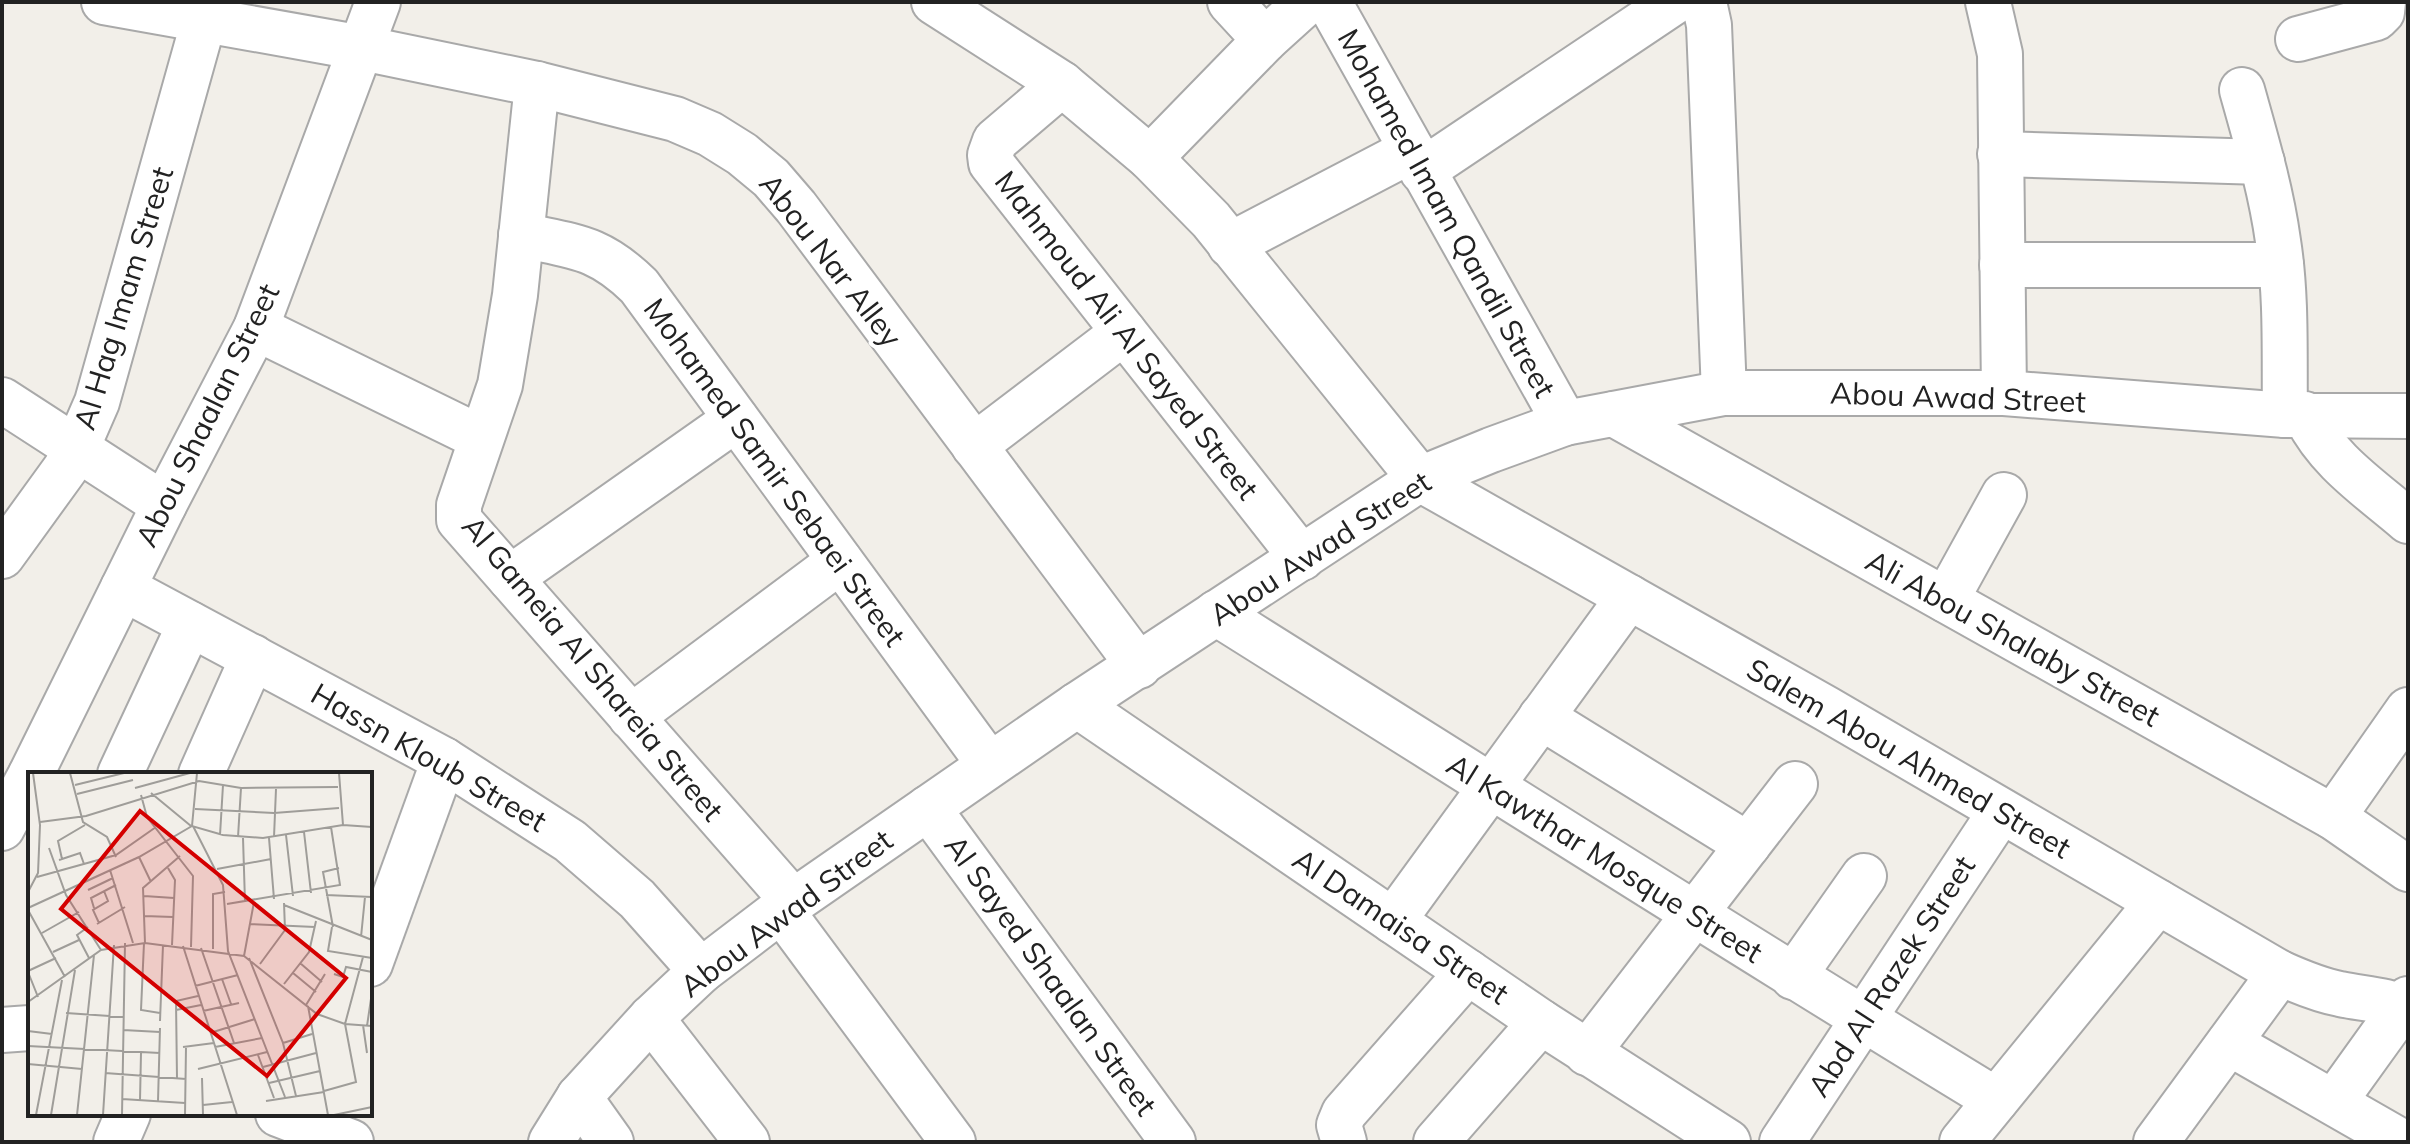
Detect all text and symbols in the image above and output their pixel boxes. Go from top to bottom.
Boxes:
street label: Mohamed Imam Qandil Street [1330,22,1564,404]
street label: Al Hag Imam Street [65,162,181,434]
street label: Mahmoud Ali Al Sayed Street [987,163,1267,507]
street label: Abou Nar Alley [751,166,911,354]
street label: Abou Shaalan Street [127,277,287,553]
street label: Mohamed Samir Sebaei Street [636,290,914,654]
street label: Abou Awad Street [1829,374,2087,420]
street label: Abou Awad Street [1202,462,1438,634]
street label: Al Gameia Al Shareia Street [454,508,732,828]
street label: Ali Abou Shalaby Street [1859,541,2167,735]
street label: Salem Abou Ahmed Street [1740,650,2078,866]
street label: Hassn Kloub Street [305,674,553,840]
street label: Al Kawthar Mosque Street [1440,745,1770,971]
inset map [28,772,372,1116]
street label: Abou Awad Street [672,821,900,1005]
street label: Al Sayed Shaalan Street [937,827,1165,1123]
street label: Al Damaisa Street [1286,840,1516,1012]
street label: Abd Al Razek Street [1799,848,1983,1104]

